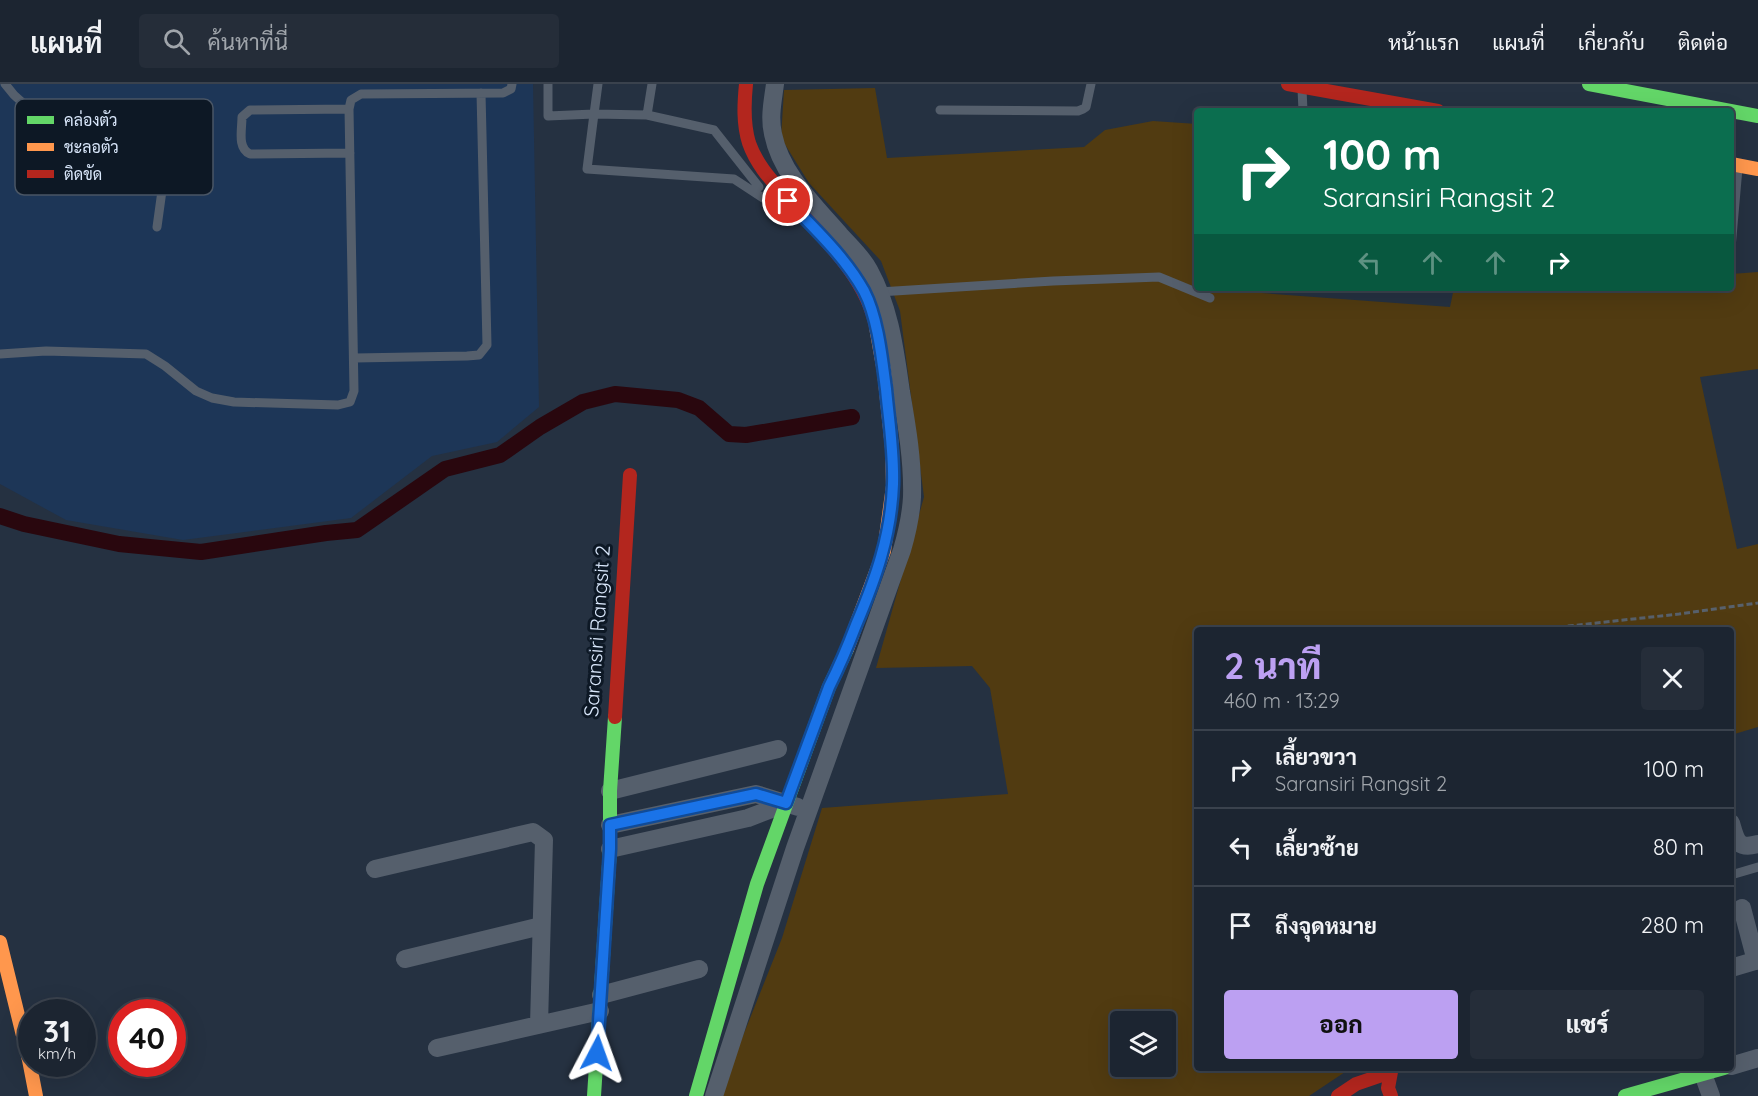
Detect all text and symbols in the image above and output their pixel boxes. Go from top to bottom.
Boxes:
search box [139,14,559,68]
text: แผนที่ [30,25,103,60]
icon: search [160,25,193,58]
text: ค้นหาที่นี่ [208,28,288,56]
text: หน้าแรก [1388,29,1459,55]
text: แผนที่ [1492,29,1545,55]
text: เกี่ยวกับ [1578,29,1645,55]
text: ติดต่อ [1678,29,1728,55]
legend [15,99,213,195]
text: คล่องตัว [64,110,118,130]
text: 100 m [1323,128,1441,181]
icon: right [1224,132,1302,210]
text: ชะลอตัว [64,137,119,157]
text: ติดขัด [64,164,102,184]
pin [762,175,813,226]
text: Saransiri Rangsit 2 [1323,180,1555,214]
icon: arrive [771,184,804,217]
icon: left [1353,246,1386,279]
icon: ahead [1416,246,1449,279]
icon: ahead [1479,246,1512,279]
icon: right [1542,246,1575,279]
street label: Saransiri Rangsit 2 [578,544,615,718]
text: 2 นาที [1224,643,1321,688]
button: close [1641,647,1704,710]
text: 460 m · 13:29 [1224,688,1340,713]
text: เลี้ยวขวา [1275,743,1357,771]
icon: right [1224,753,1257,786]
text: 100 m [1644,755,1704,783]
text: Saransiri Rangsit 2 [1275,771,1447,796]
icon: left [1224,831,1257,864]
text: 80 m [1653,833,1704,861]
text: เลี้ยวซ้าย [1275,834,1359,862]
icon: arrive [1224,909,1257,942]
text: 280 m [1641,911,1704,939]
text: ถึงจุดหมาย [1275,912,1377,940]
button: ออก [1224,990,1458,1059]
button: แชร์ [1470,990,1704,1059]
speed limit sign: 40 [108,999,186,1077]
map controls [1110,1011,1176,1077]
button: layers [1110,1011,1176,1077]
text: 31 [43,1012,71,1050]
position arrow [565,1021,629,1085]
text: km/h [38,1044,76,1063]

